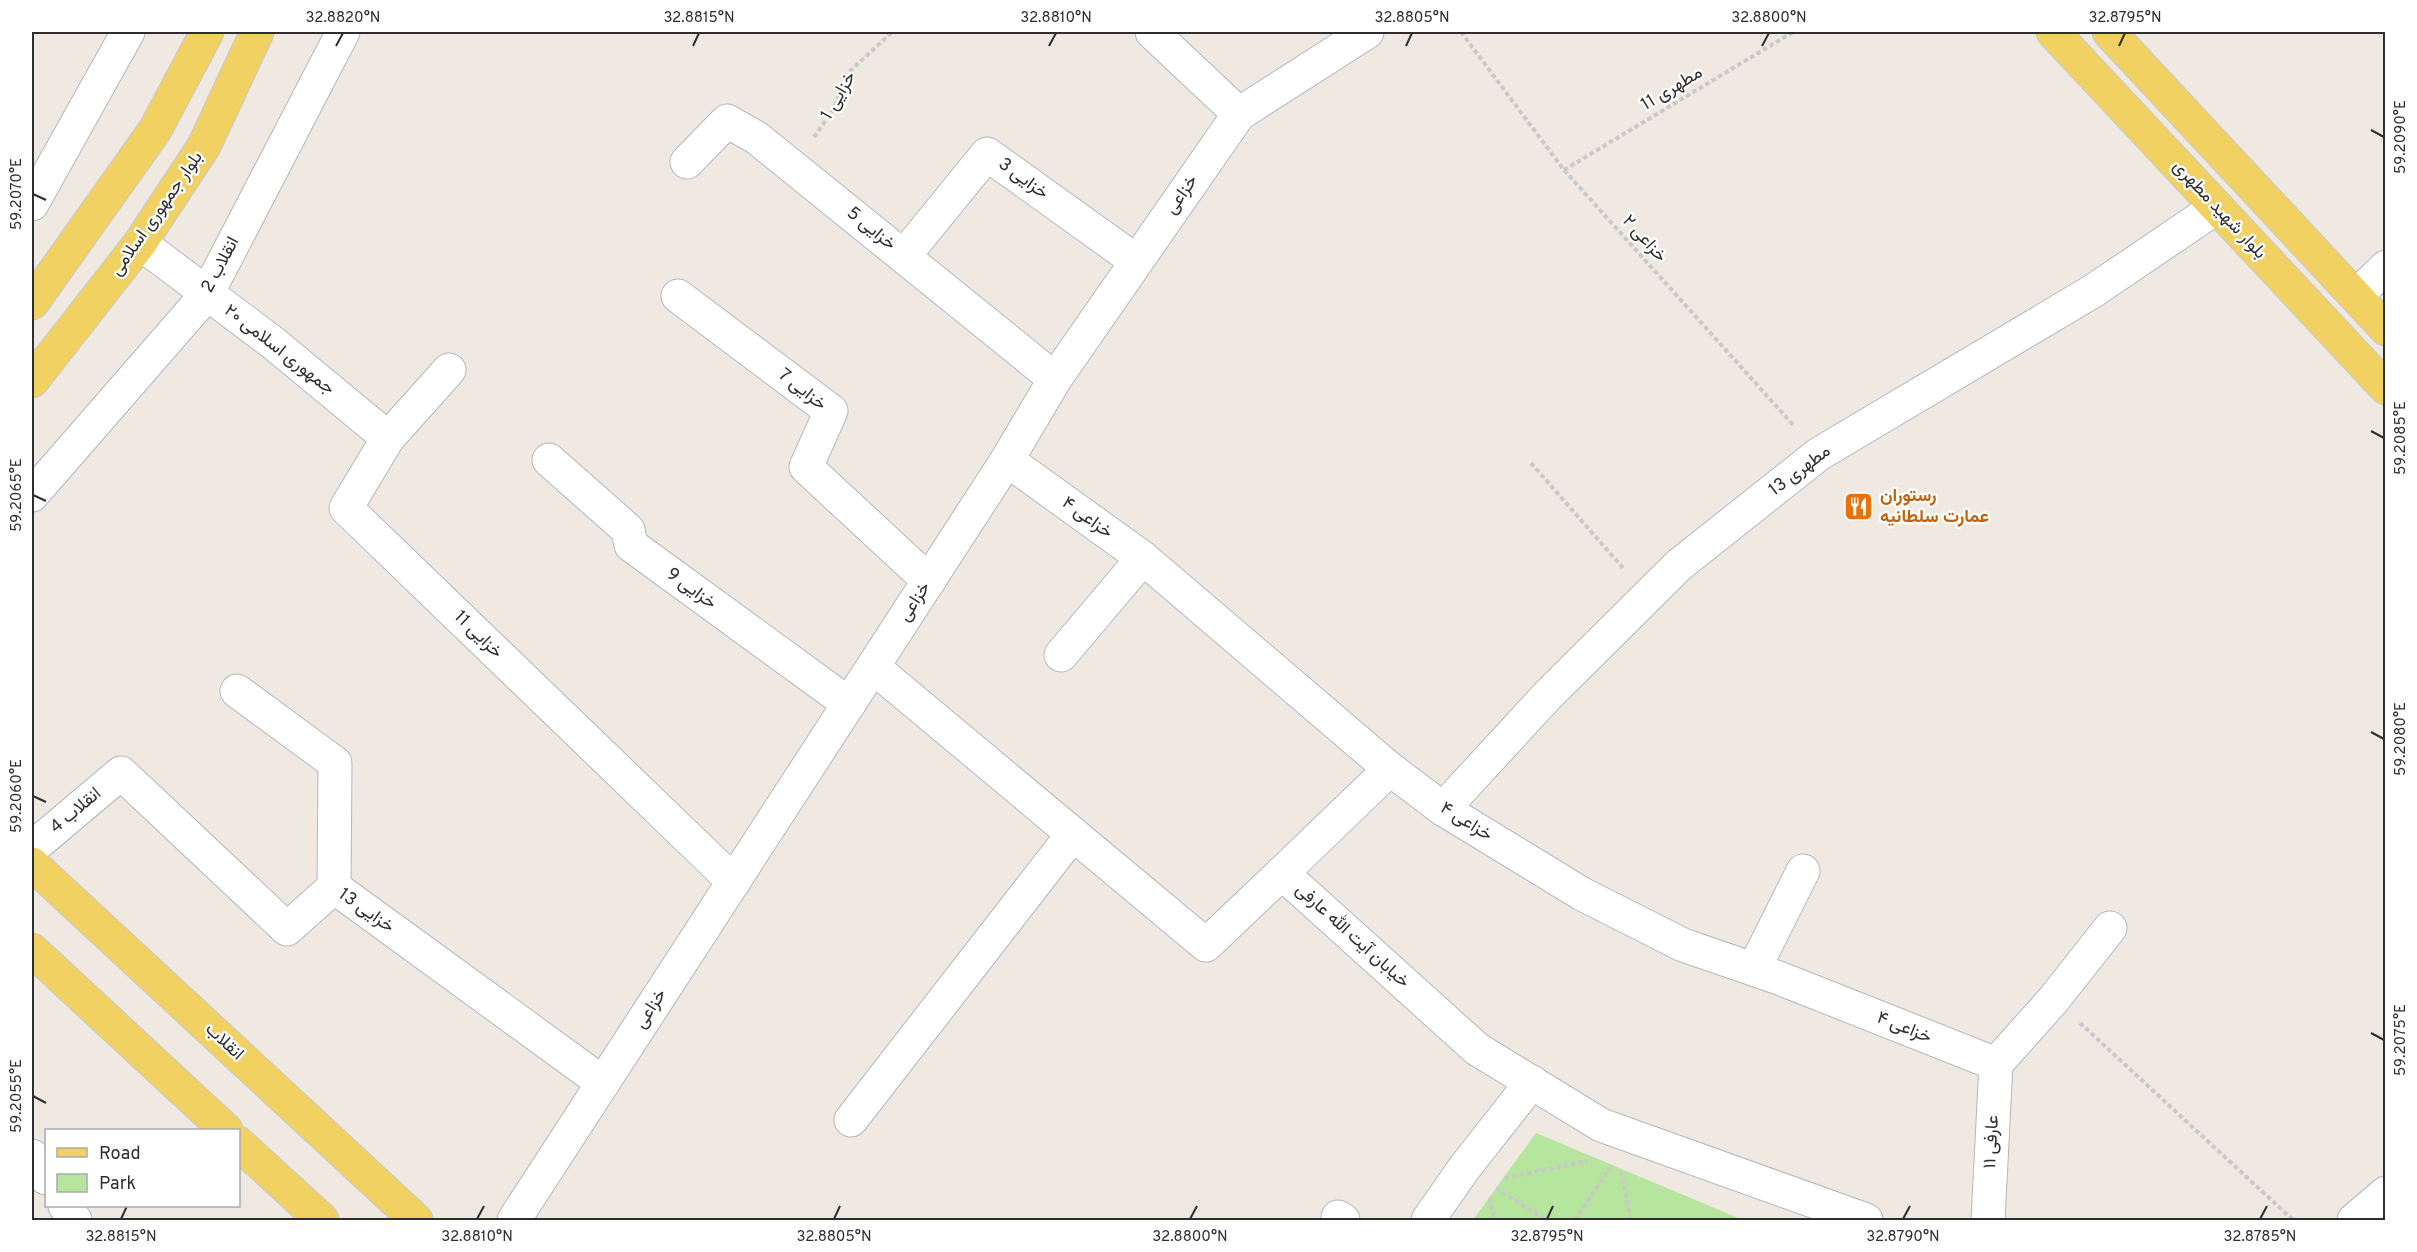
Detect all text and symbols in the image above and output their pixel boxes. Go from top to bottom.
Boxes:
text: 32.8820°N [306,9,380,28]
text: 32.8815°N [663,9,735,28]
text: 32.8810°N [1020,9,1092,28]
text: 32.8805°N [1374,9,1450,28]
text: 32.8800°N [1731,9,1807,28]
text: 32.8795°N [2088,9,2162,28]
street label: مطهری 11 [1637,62,1707,116]
street label: خزایی 1 [816,67,862,125]
text: 59.2090°E [2392,100,2411,174]
street label: بلوار جمهوری اسلامی [105,147,209,281]
street label: خزایی 3 [993,153,1053,205]
street label: بلوار شهید مطهری [2167,156,2271,264]
text: 59.2070°E [8,158,27,230]
street label: خزاعی [1160,171,1204,219]
street label: خزایی 5 [842,202,900,256]
street label: خزاعی ۲ [1616,210,1672,268]
street label: انقلاب 2 [197,233,245,297]
street label: جمهوری اسلامی ۲۰ [219,300,339,400]
street label: خزایی 7 [773,364,831,416]
text: 59.2085°E [2392,401,2411,475]
street label: مطهری 13 [1764,440,1836,502]
text: 59.2065°E [8,458,27,532]
place label: رستوران عمارت سلطانیه [1880,485,1989,529]
restaurant icon: رستوران عمارت سلطانیه [1843,490,1875,522]
street label: خزاعی ۴ [1057,492,1117,544]
street label: خزایی 9 [661,563,721,615]
street label: خزاعی [894,578,936,626]
street label: خزایی 11 [449,606,507,664]
text: 59.2080°E [2392,702,2411,776]
text: 59.2060°E [8,759,27,833]
street label: انقلاب 4 [46,783,106,839]
street label: خزاعی ۴ [1435,797,1497,847]
street label: خیابان آیت الله عارفی [1290,878,1415,993]
street label: خزایی 13 [333,883,399,939]
street label: خزاعی [630,985,672,1033]
text: 59.2075°E [2392,1004,2411,1076]
street label: خزاعی ۴ [1873,1007,1935,1049]
street label: انقلاب [200,1018,248,1066]
text: 59.2055°E [8,1059,27,1133]
street label: عارفی ۱۱ [1979,1115,2005,1169]
legend [45,1129,240,1207]
text: Road [99,1143,141,1166]
text: Park [99,1173,136,1196]
text: 32.8815°N [85,1228,157,1247]
text: 32.8810°N [441,1228,513,1247]
text: 32.8805°N [796,1228,872,1247]
text: 32.8800°N [1152,1228,1228,1247]
text: 32.8795°N [1510,1228,1584,1247]
text: 32.8790°N [1866,1228,1940,1247]
text: 32.8785°N [2224,1228,2296,1247]

